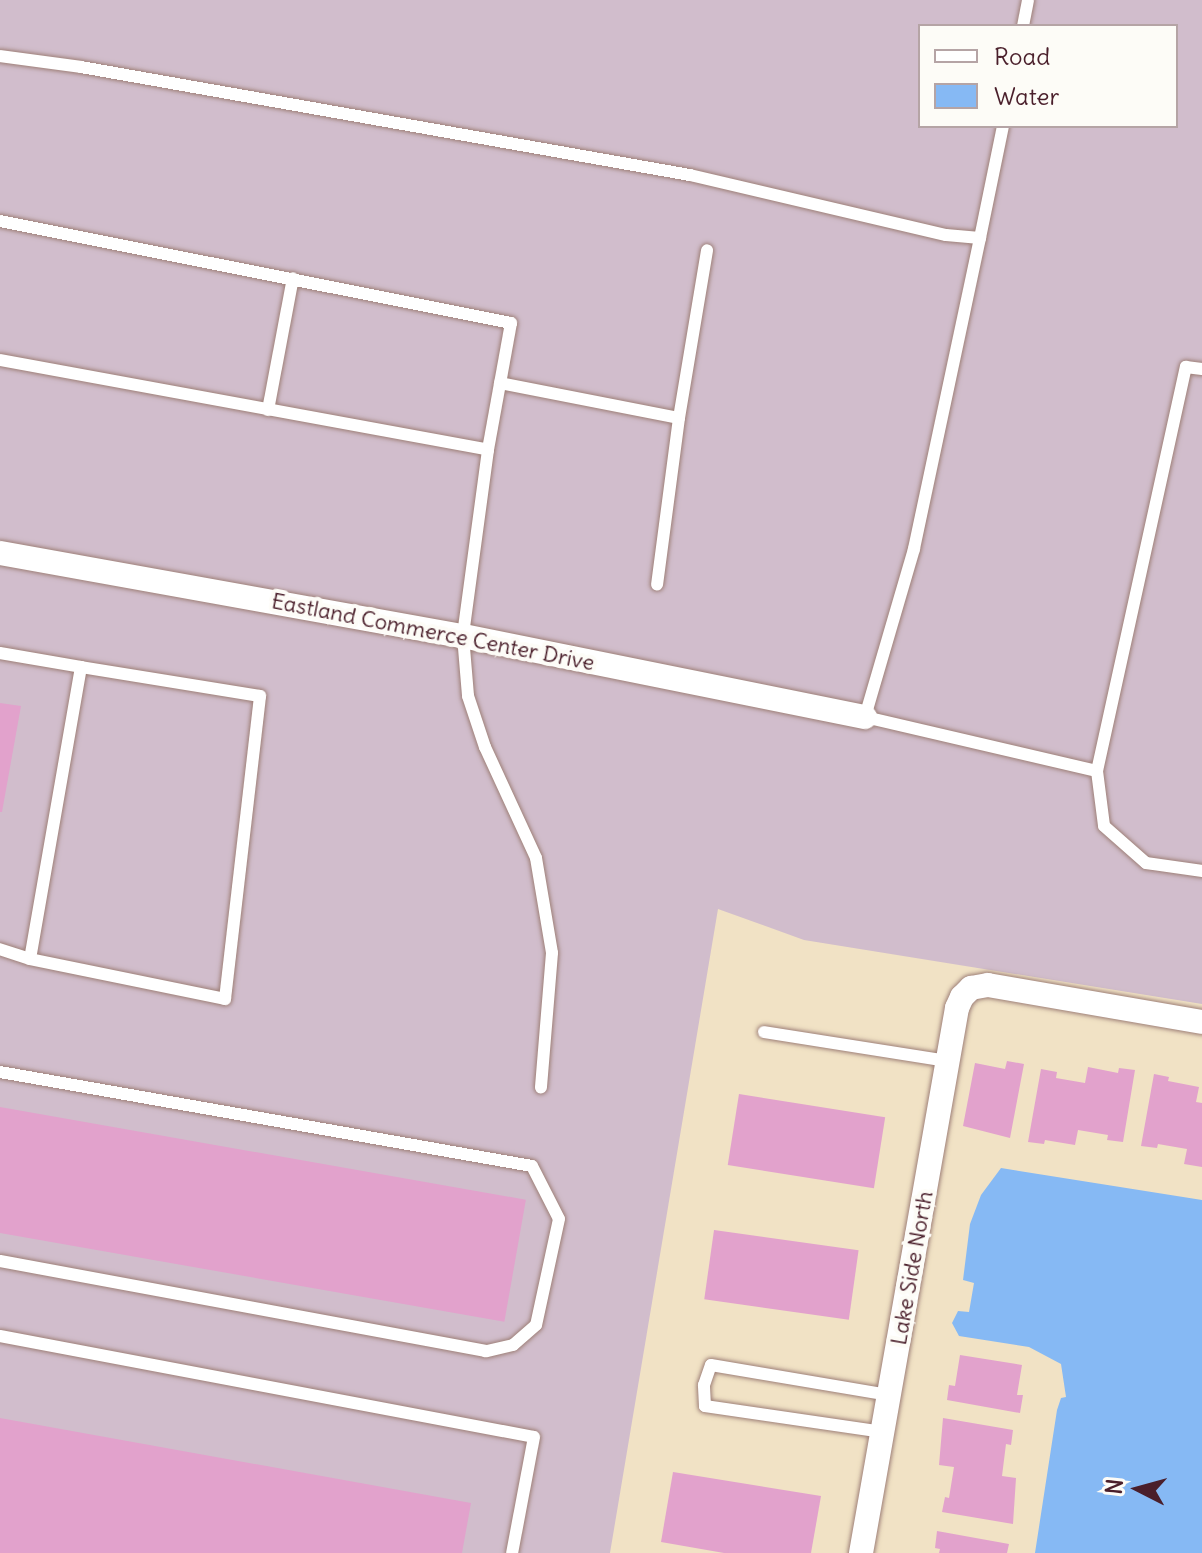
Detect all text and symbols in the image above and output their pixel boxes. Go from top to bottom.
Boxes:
legend [918,24,1178,128]
text: Road [994,41,1050,71]
text: Water [994,81,1059,111]
street label: Eastland Commerce Center Drive [269,588,597,676]
street label: Lake Side North [885,1189,939,1347]
north arrow [1098,1449,1178,1529]
text: N [1099,1477,1129,1496]

